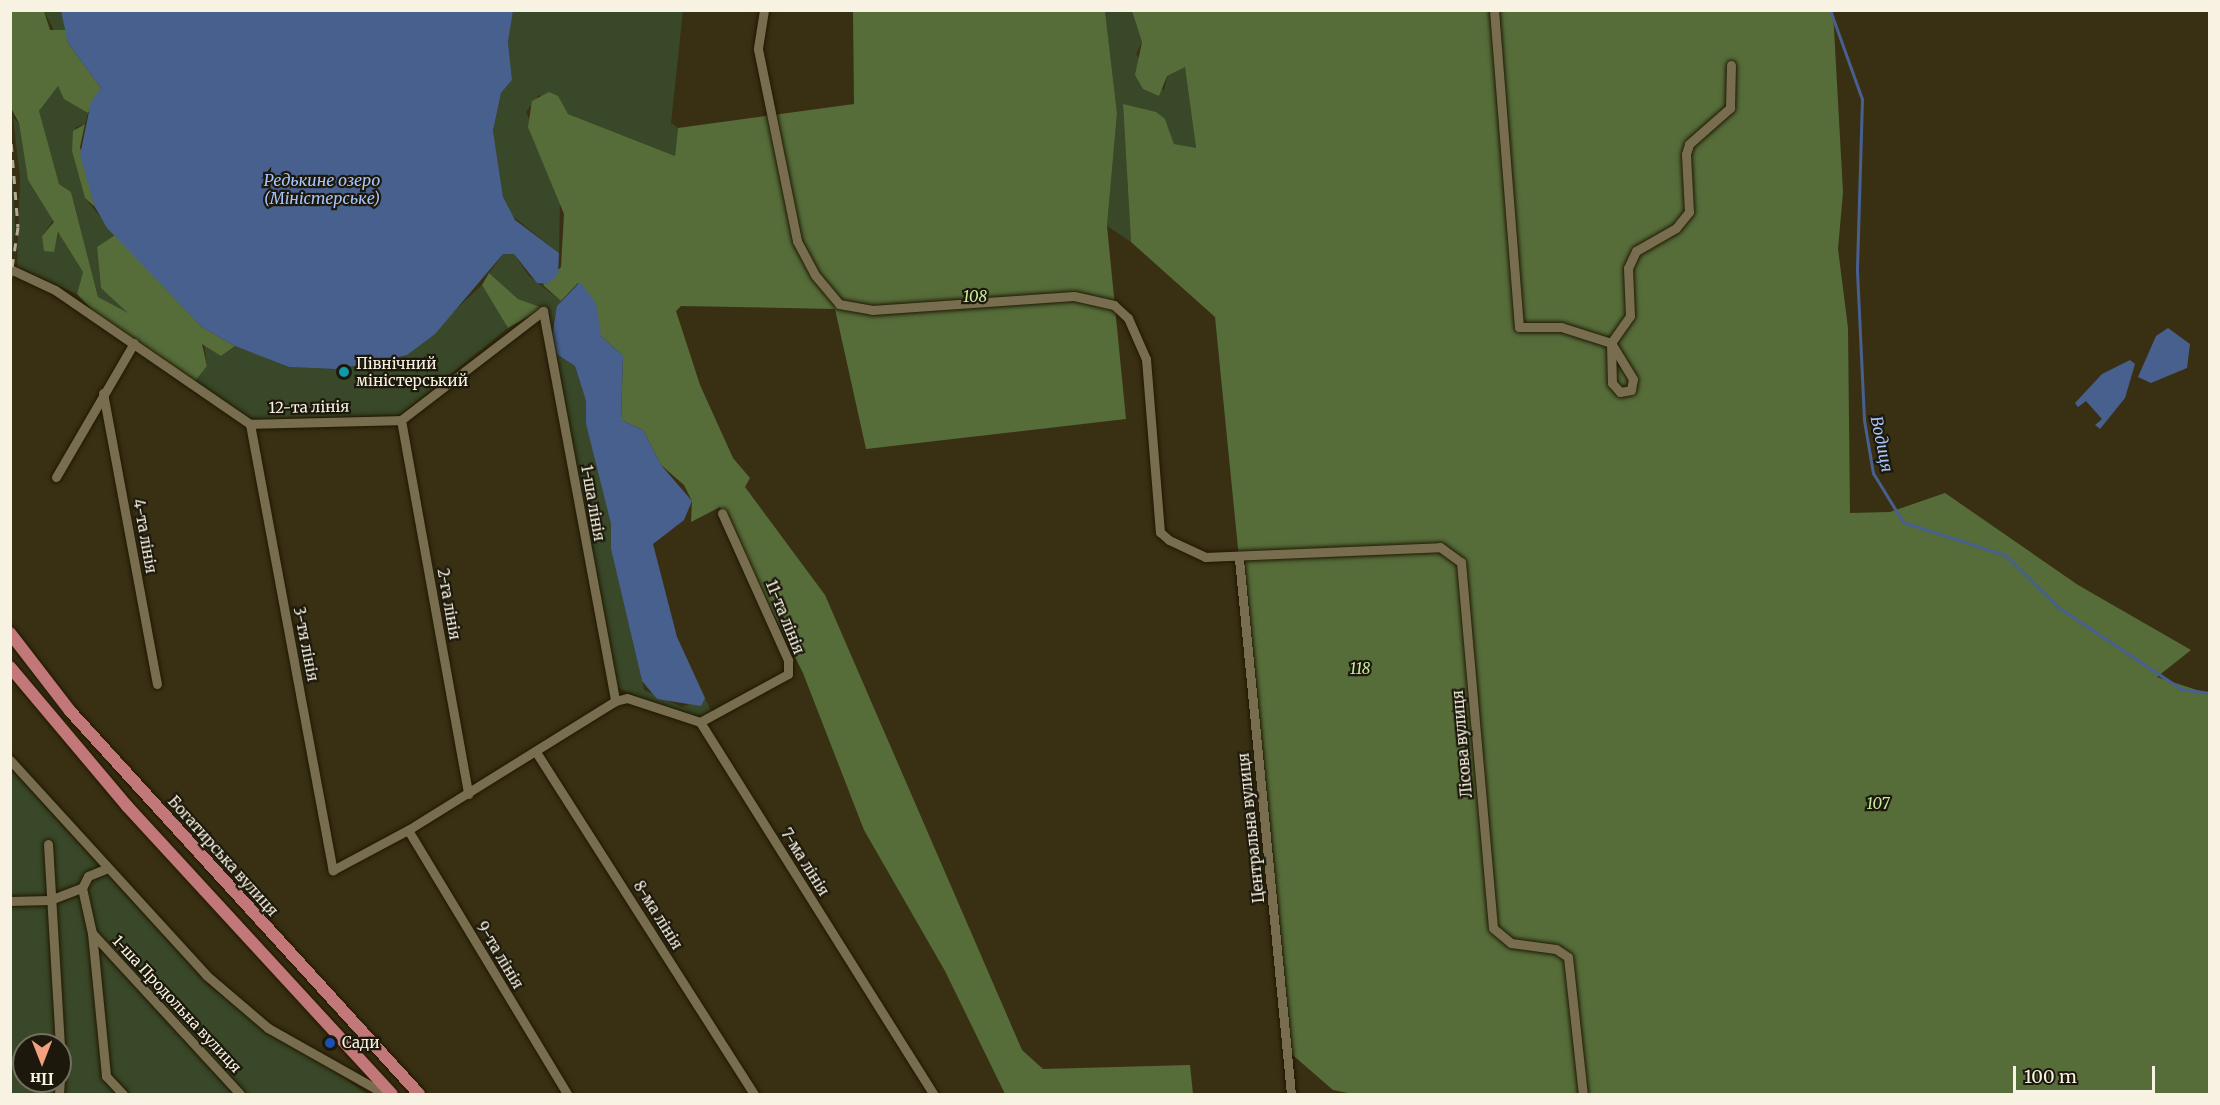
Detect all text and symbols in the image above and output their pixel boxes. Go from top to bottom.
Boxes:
water label: Редькине озеро (Міністерське) [264,170,380,208]
park label: 108 [963,288,987,306]
place label: Північний міністерський [356,354,468,389]
marker: Північний міністерський [337,365,351,379]
street label: 12-та лінія [268,397,350,417]
water label: Водиця [1867,414,1897,474]
street label: 1-ша лінія [577,464,609,542]
street label: 4-та лінія [130,497,160,575]
street label: 2-га лінія [434,567,464,641]
street label: 11-та лінія [762,577,808,657]
street label: 3-тя лінія [290,605,322,683]
park label: 118 [1350,660,1370,678]
street label: Лісова вулиця [1448,689,1476,799]
street label: Центральна вулиця [1234,752,1268,904]
street label: Богатирська вулиця [164,792,282,920]
park label: 107 [1866,795,1890,813]
street label: 7-ма лінія [777,825,833,899]
street label: 8-ма лінія [630,877,686,953]
street label: 9-та лінія [473,918,527,992]
street label: 1-ша Продольна вулиця [109,932,245,1076]
north arrow [12,1033,72,1093]
place label: Сади [342,1034,380,1052]
marker: Сади [323,1036,337,1050]
scale bar [2016,1054,2158,1092]
text: 100 m [2024,1065,2077,1088]
text: Пн [30,1069,54,1089]

